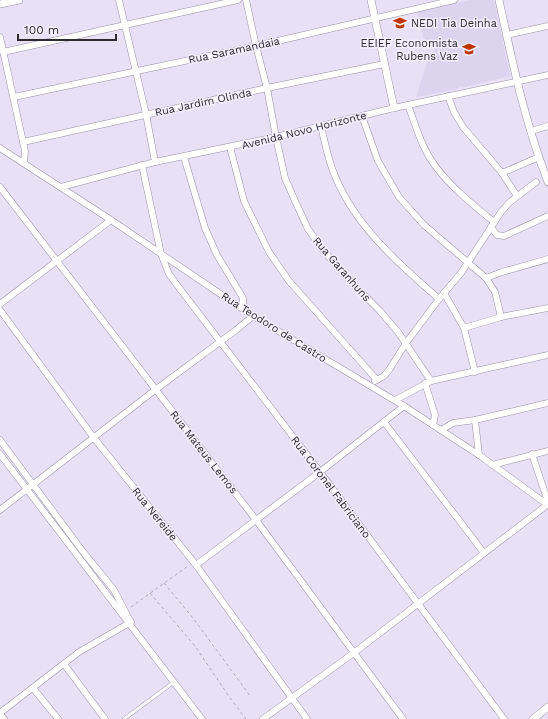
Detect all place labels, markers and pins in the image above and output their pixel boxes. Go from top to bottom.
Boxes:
school or university icon: NEDI Tia Deinha [392,15,408,31]
place label: NEDI Tia Deinha [411,17,497,30]
place label: EEIEF Economista Rubens Vaz [360,37,458,63]
school or university icon: EEIEF Economista Rubens Vaz [461,41,477,57]

